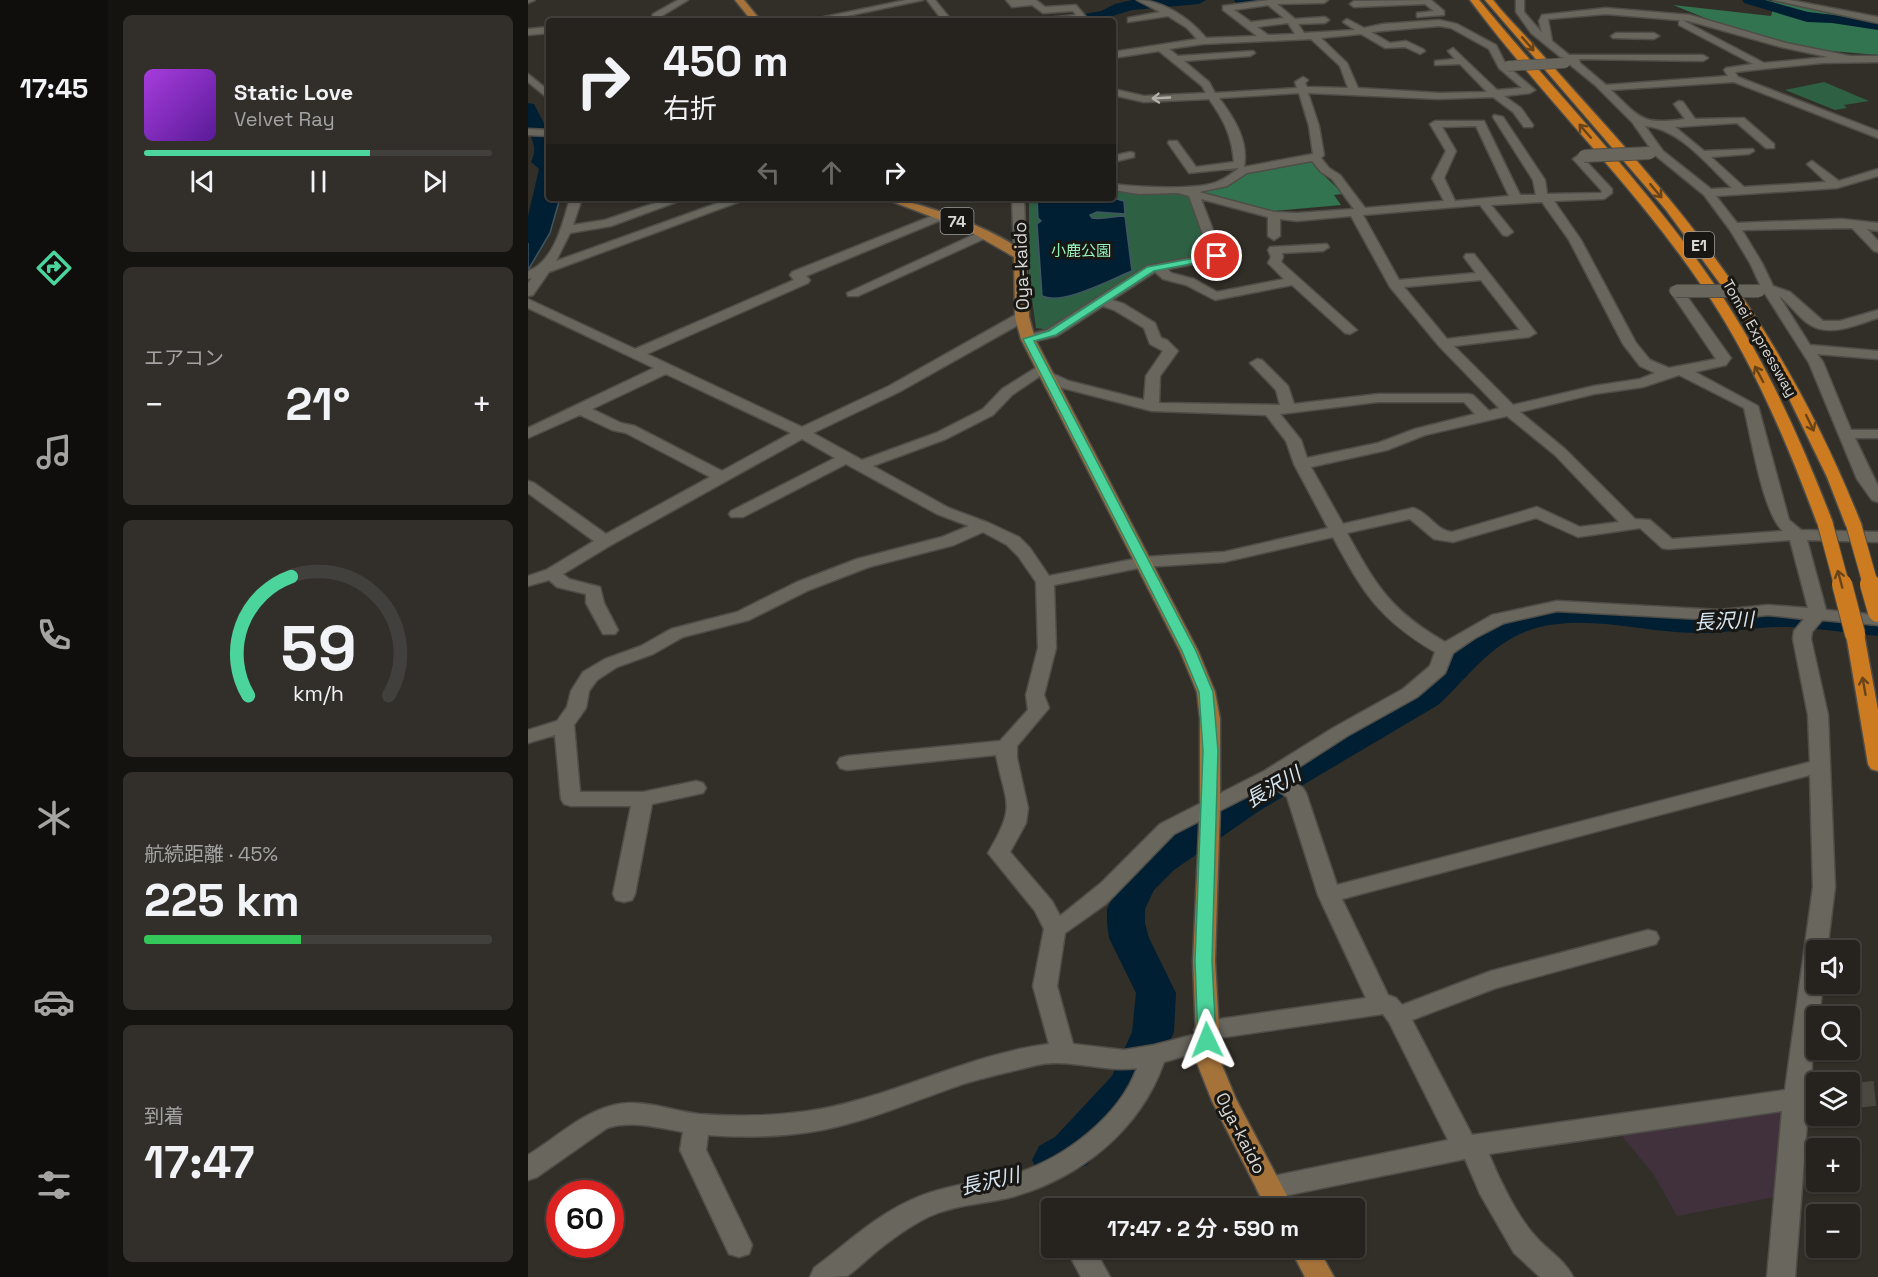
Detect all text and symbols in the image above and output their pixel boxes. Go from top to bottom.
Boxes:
text: 450 m [663,35,789,88]
one-way arrow [1521,36,1535,51]
icon: right [564,42,642,120]
text: 17:45 [20,71,88,106]
text: Static Love [234,78,353,106]
text: 右折 [663,91,717,126]
one-way arrow [1152,93,1172,104]
text: Velvet Ray [234,106,335,132]
one-way arrow [1578,124,1592,139]
icon: left [752,156,785,189]
icon: ahead [815,156,848,189]
icon: right [878,156,911,189]
icon: previous [186,165,219,198]
icon: pause [302,165,335,198]
icon: next [418,165,451,198]
one-way arrow [1649,183,1663,198]
road number: 74 [940,208,974,234]
street label: Oya-kaido [1008,221,1034,311]
pin [1191,230,1242,281]
road number: E1 [1684,232,1714,258]
icon: arrive [1200,239,1233,272]
park label: 小鹿公園 [1051,241,1111,260]
icon: directions [33,247,75,289]
street label: Tomei Expressway [1719,276,1801,400]
text: エアコン [144,345,224,371]
one-way arrow [1753,366,1765,383]
text: 21° [286,376,350,433]
text: − [144,384,164,426]
text: + [472,384,492,426]
one-way arrow [1805,413,1816,431]
icon: music [33,431,75,473]
one-way arrow [1834,570,1845,589]
water label: 長沢川 [1693,606,1757,636]
text: 59 [280,609,356,688]
icon: phone [33,614,75,656]
one-way arrow [1858,677,1869,696]
text: km/h [292,680,344,707]
water label: 長沢川 [1241,760,1307,813]
icon: climate [33,797,75,839]
text: 航続距離 · 45% [144,841,278,867]
text: 225 km [144,872,300,929]
map controls [1806,940,1860,1258]
button: sound [1806,940,1860,994]
icon: car [33,981,75,1023]
button: search [1806,1006,1860,1060]
position arrow [1175,1008,1239,1072]
button: layers [1806,1072,1860,1126]
street label: Oya-kaido [1211,1088,1271,1178]
text: 到着 [144,1103,184,1129]
text: 17:47 [144,1134,254,1191]
button: + [1806,1138,1860,1192]
water label: 長沢川 [958,1161,1024,1200]
icon: filters [33,1164,75,1206]
speed limit sign: 60 [546,1180,624,1258]
button: − [1806,1204,1860,1258]
text: 17:47 · 2 分 · 590 m [1107,1214,1299,1242]

